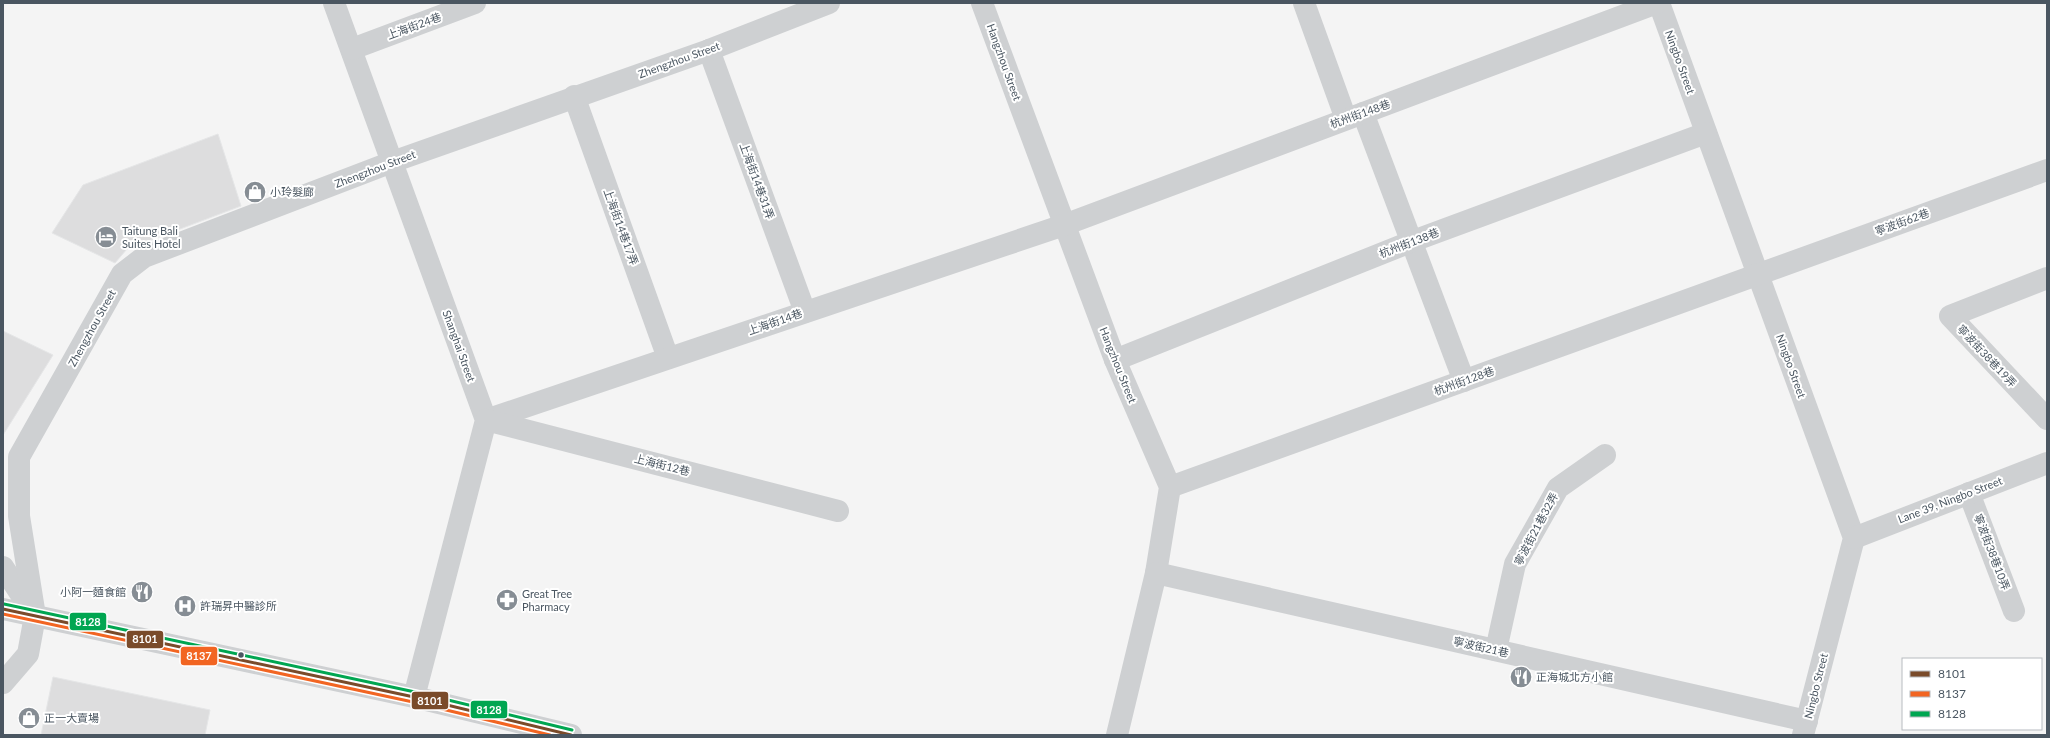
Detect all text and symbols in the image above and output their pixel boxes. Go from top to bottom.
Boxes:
street label: 上海街24巷 [385,10,443,41]
street label: Hangzhou Street [985,22,1024,102]
street label: Ningbo Street [1663,28,1698,96]
street label: Zhengzhou Street [636,39,721,80]
street label: 杭州街148巷 [1328,97,1392,130]
street label: 上海街14巷31弄 [738,141,777,221]
street label: Zhengzhou Street [333,147,417,190]
shop icon: 小玲髮廊 [242,179,268,205]
place label: 小玲髮廊 [270,185,314,198]
street label: 上海街14巷17弄 [602,187,641,267]
street label: 寧波街62巷 [1873,206,1931,237]
hotel icon: Taitung Bali Suites Hotel [93,224,119,250]
place label: Taitung Bali Suites Hotel [122,224,181,250]
street label: 杭州街138巷 [1377,225,1441,260]
street label: Zhengzhou Street [65,287,118,368]
street label: 上海街14巷 [746,306,804,337]
street label: Shanghai Street [440,308,478,384]
street label: 寧波街38巷19弄 [1955,322,2020,390]
street label: Hangzhou Street [1097,325,1140,405]
street label: Ningbo Street [1774,332,1809,400]
street label: 杭州街128巷 [1432,364,1496,397]
street label: 上海街12巷 [633,451,691,478]
street label: Lane 39, Ningbo Street [1896,474,2004,525]
street label: 寧波街21巷32弄 [1511,490,1560,567]
street label: 寧波街38巷10弄 [1972,512,2013,592]
restaurant icon: 小阿一麵食館 [129,579,155,605]
place label: 小阿一麵食館 [60,585,126,598]
pharmacy icon: Great Tree Pharmacy [494,587,520,613]
place label: Great Tree Pharmacy [522,587,572,613]
hospital icon: 許瑞昇中醫診所 [172,593,198,619]
place label: 許瑞昇中醫診所 [200,599,277,612]
line badge: 8128 [69,612,107,631]
text: 8128 [75,615,101,628]
line badge: 8101 [126,630,164,649]
text: 8101 [132,632,158,645]
street label: 寧波街21巷 [1452,634,1510,659]
line badge: 8137 [180,646,218,666]
text: 8137 [186,649,212,662]
unlabelled marker [236,650,246,660]
street label: Ningbo Street [1801,652,1830,720]
legend [1902,658,2042,730]
restaurant icon: 正海城北方小館 [1508,664,1534,690]
text: 8101 [1938,666,1966,681]
place label: 正海城北方小館 [1536,670,1613,683]
text: 8137 [1938,686,1966,701]
line badge: 8101 [411,691,449,710]
text: 8101 [417,694,443,707]
line badge: 8128 [470,700,508,719]
text: 8128 [476,703,502,716]
shop icon: 正一大賣場 [16,705,42,731]
text: 8128 [1938,706,1966,721]
place label: 正一大賣場 [44,711,99,724]

